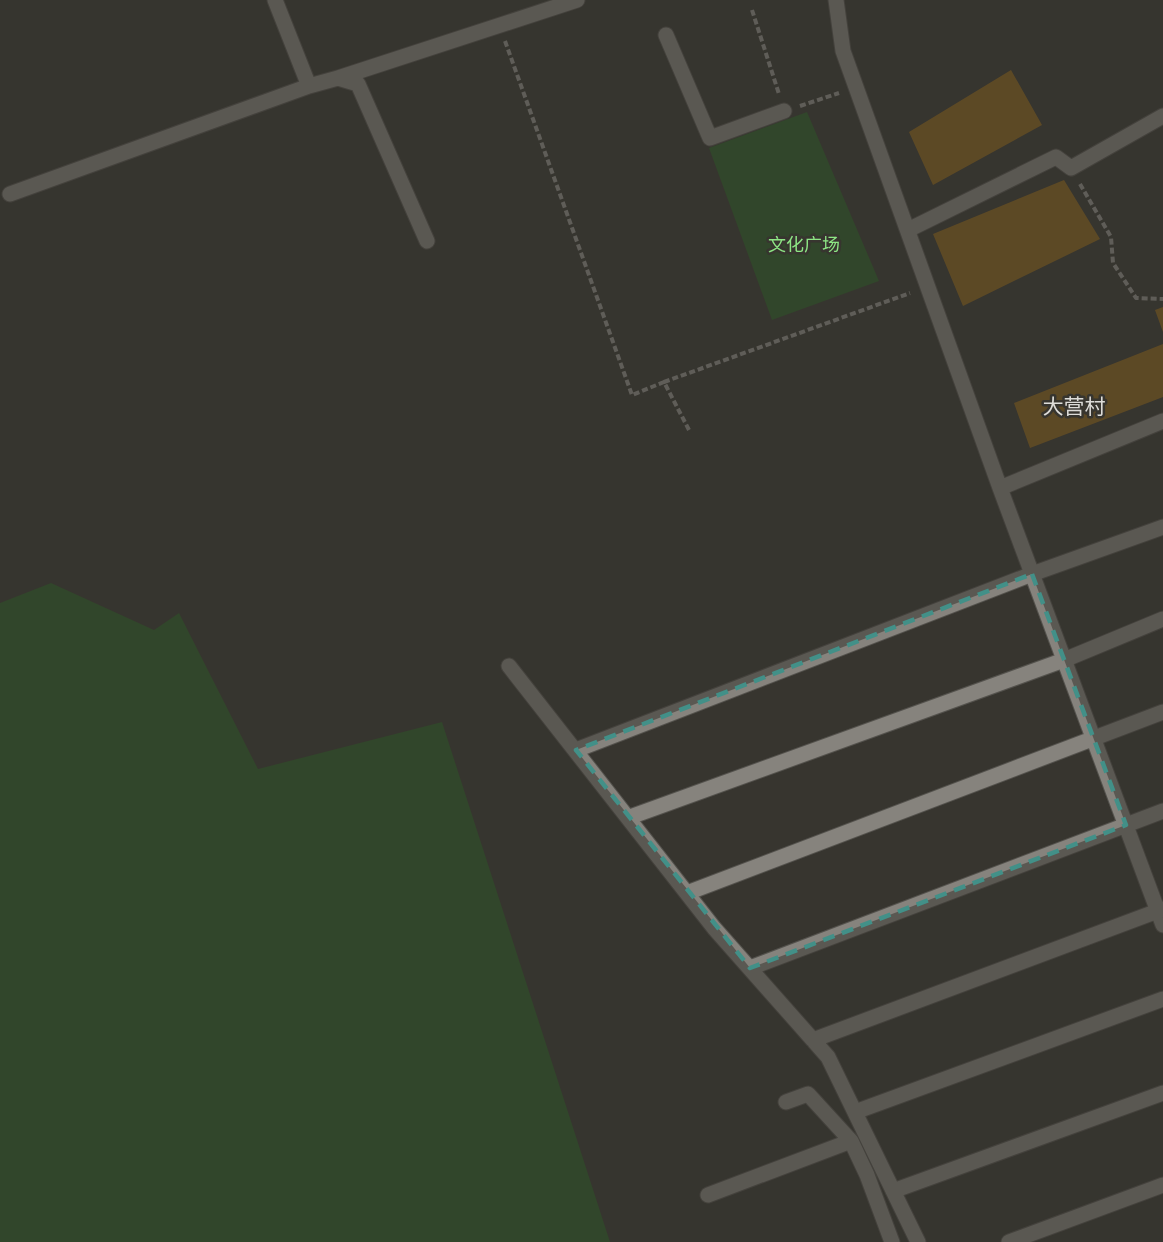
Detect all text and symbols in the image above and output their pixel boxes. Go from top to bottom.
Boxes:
park label: 文化广场 [768,234,840,255]
district label: 大营村 [1043,395,1106,419]

